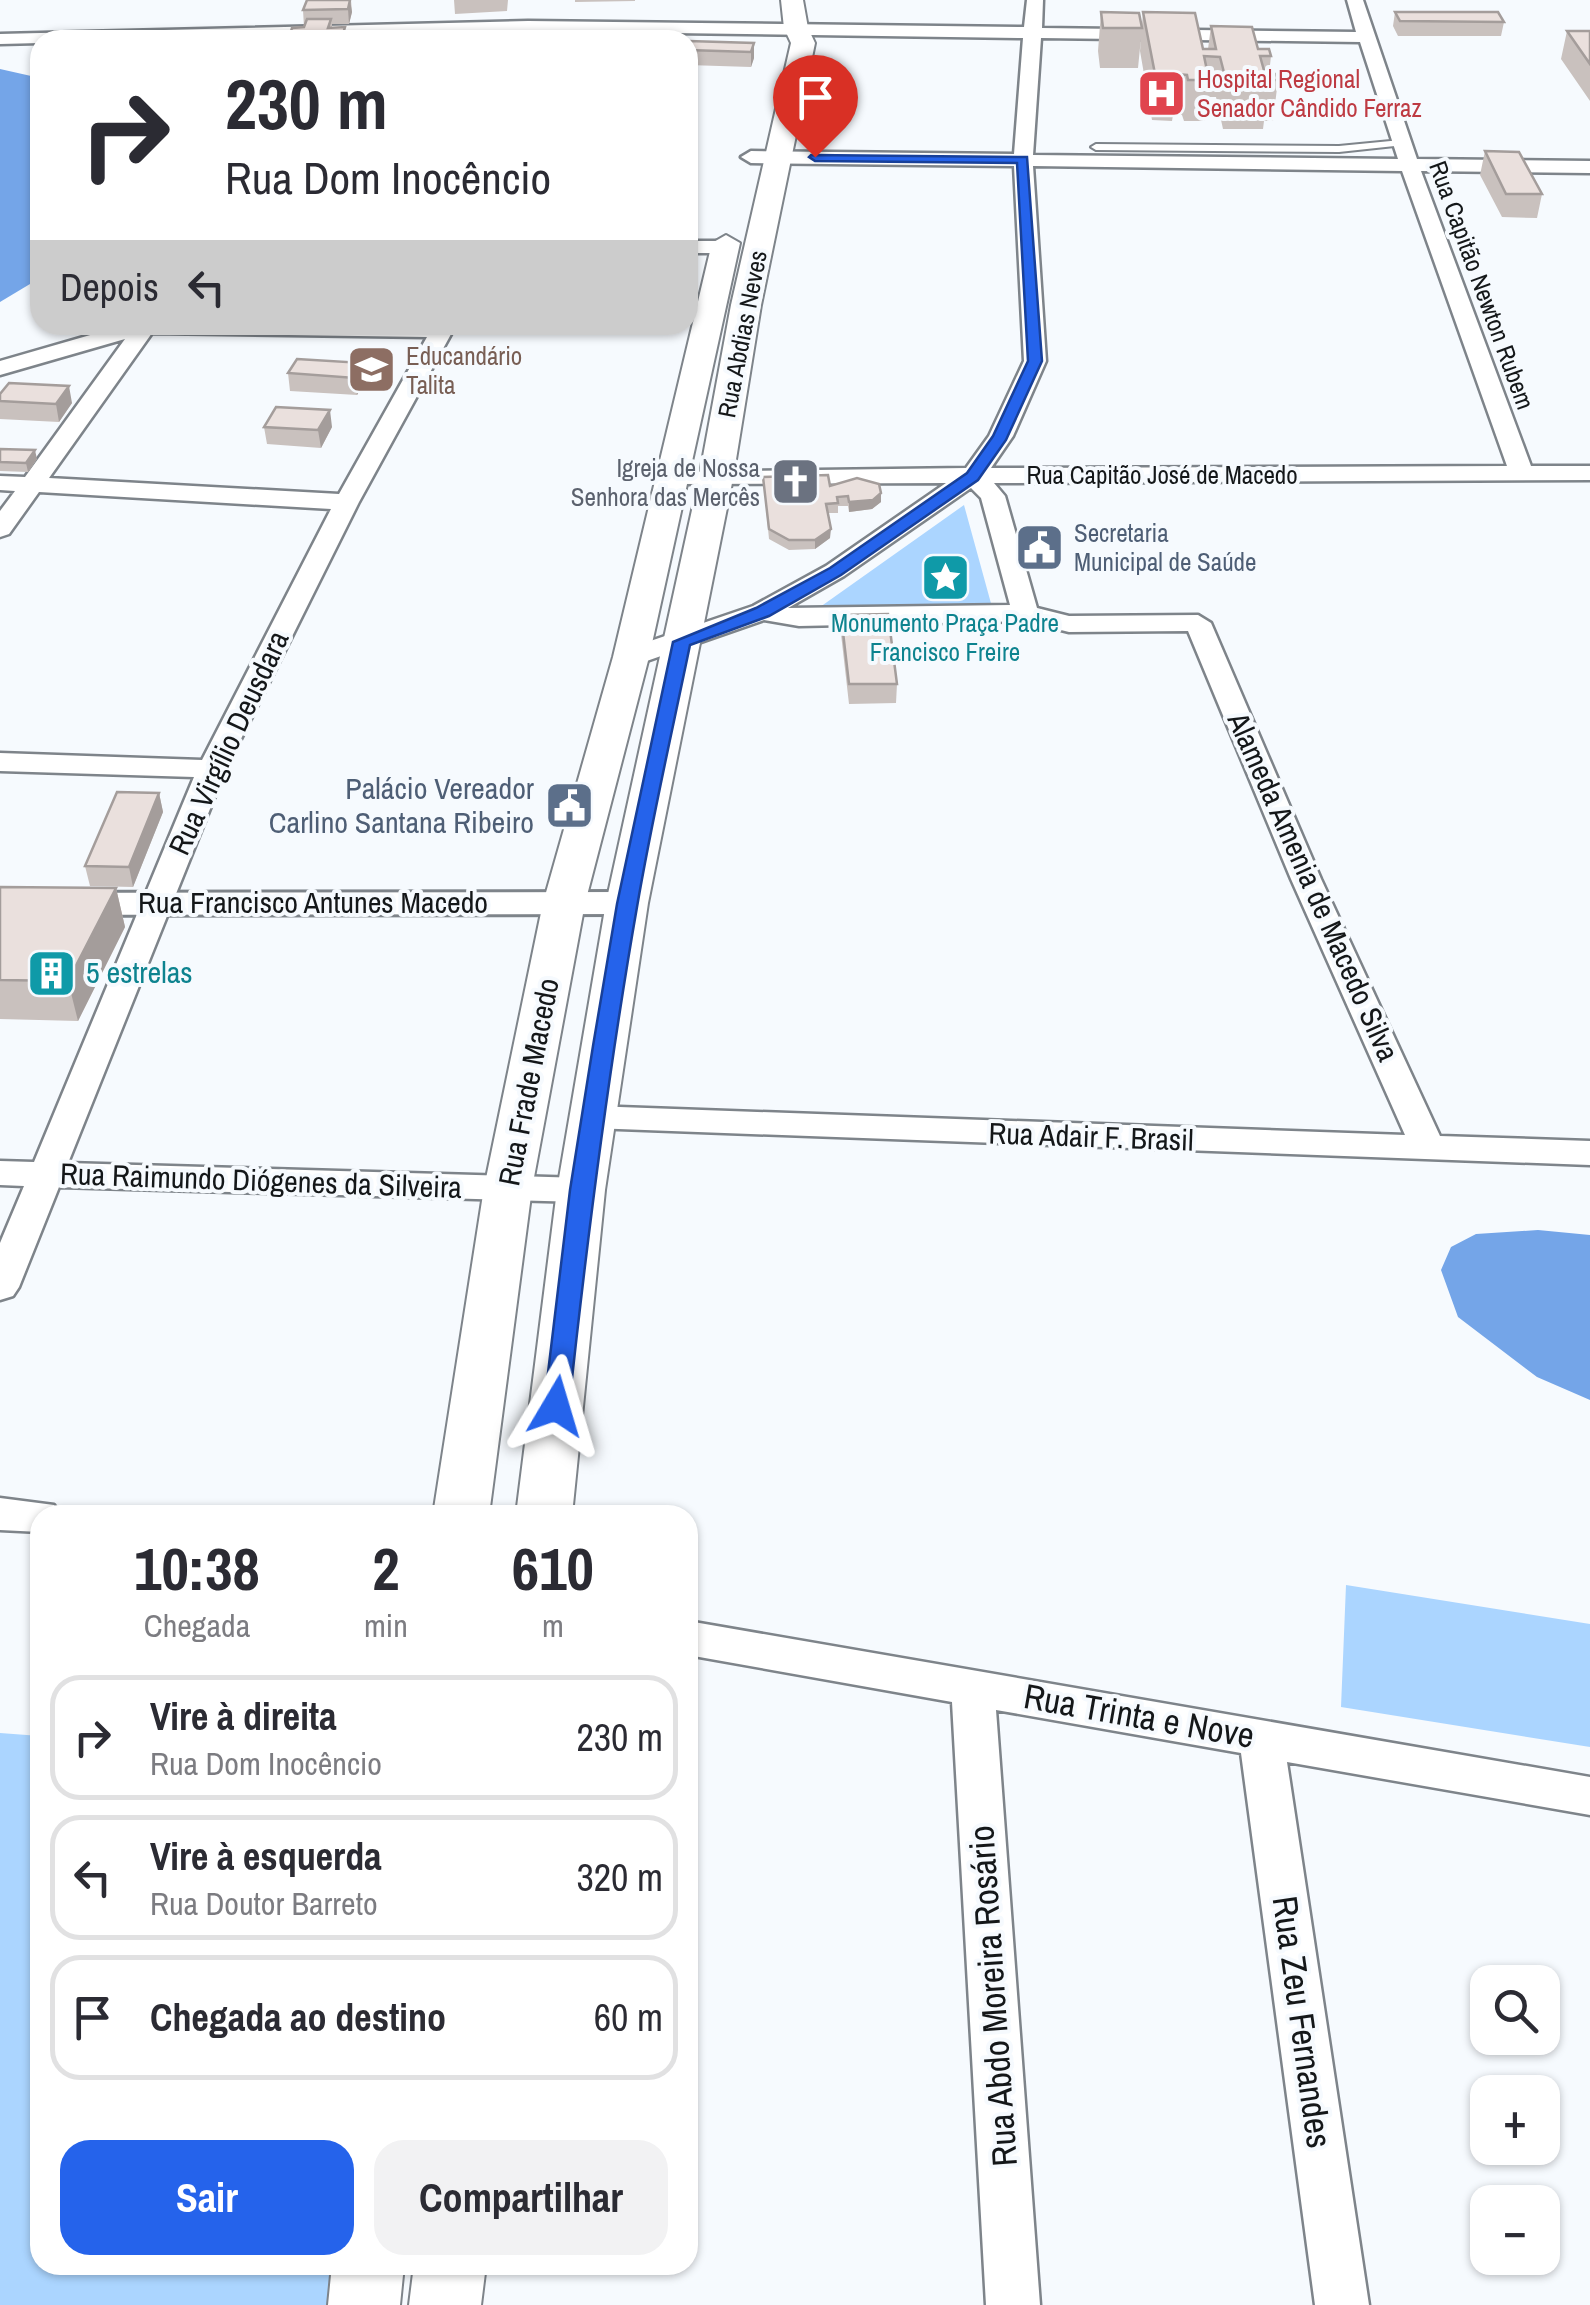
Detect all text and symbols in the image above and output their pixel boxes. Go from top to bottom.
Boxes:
pin [773,55,858,158]
text: 230 m [225,57,388,151]
place label: Hospital Regional Senador Cândido Ferraz [1197,62,1422,125]
hospital icon: Hospital Regional Senador Cândido Ferraz [1136,67,1188,119]
icon: right [60,70,190,200]
icon: arrive [788,70,843,125]
text: Rua Dom Inocêncio [225,147,551,208]
street label: Rua Capitão Newton Rubem [1421,156,1543,414]
street label: Rua Abdias Neves [709,247,775,421]
icon: left [179,260,234,315]
text: Depois [60,262,159,313]
place label: Educandário Talita [406,339,522,402]
school or university icon: Educandário Talita [345,344,397,396]
place label: Igreja de Nossa Senhora das Mercês [571,451,761,514]
church icon: Igreja de Nossa Senhora das Mercês [769,456,821,508]
street label: Rua Capitão José de Macedo [1026,458,1298,492]
place label: Secretaria Municipal de Saúde [1074,516,1256,579]
public building icon: Secretaria Municipal de Saúde [1013,521,1065,573]
place icon: Monumento Praça Padre Francisco Freire [919,551,971,603]
place label: Monumento Praça Padre Francisco Freire [831,606,1059,669]
street label: Rua Virgílio Deusdara [159,624,298,861]
street label: Alameda Amenia de Macedo Silva [1218,705,1409,1067]
place label: Palácio Vereador Carlino Santana Ribeiro [269,768,535,842]
public building icon: Palácio Vereador Carlino Santana Ribeiro [543,780,595,832]
street label: Rua Francisco Antunes Macedo [138,882,488,922]
building icon: 5 estrelas [25,947,77,999]
place label: 5 estrelas [86,952,193,992]
street label: Rua Frade Macedo [488,975,568,1189]
street label: Rua Adair F. Brasil [988,1112,1194,1160]
street label: Rua Raimundo Diógenes da Silveira [59,1153,463,1207]
position arrow [504,1354,608,1458]
text: 10:38 [134,1528,260,1609]
text: 2 [372,1528,400,1609]
text: 610 [512,1528,594,1609]
text: Chegada [144,1604,250,1647]
text: min [364,1604,408,1647]
text: m [542,1604,564,1647]
street label: Rua Trinta e Nove [1020,1672,1258,1759]
text: Vire à direita [150,1691,337,1742]
icon: right [65,1710,120,1765]
text: 230 m [576,1712,663,1763]
text: Rua Dom Inocêncio [150,1742,382,1785]
street label: Rua Abdo Moreira Rosário [957,1824,1028,2168]
text: Vire à esquerda [150,1831,382,1882]
icon: left [65,1850,120,1905]
text: 320 m [576,1852,663,1903]
text: Rua Doutor Barreto [150,1882,378,1925]
street label: Rua Zeu Fernandes [1262,1893,1343,2151]
map controls [1470,1965,1560,2275]
button: search [1470,1965,1560,2055]
icon: arrive [65,1990,120,2045]
text: Chegada ao destino [150,1992,446,2043]
text: 60 m [594,1992,663,2043]
button: + [1470,2075,1560,2165]
button: Sair [60,2140,354,2255]
button: Compartilhar [374,2140,668,2255]
button: − [1470,2185,1560,2275]

